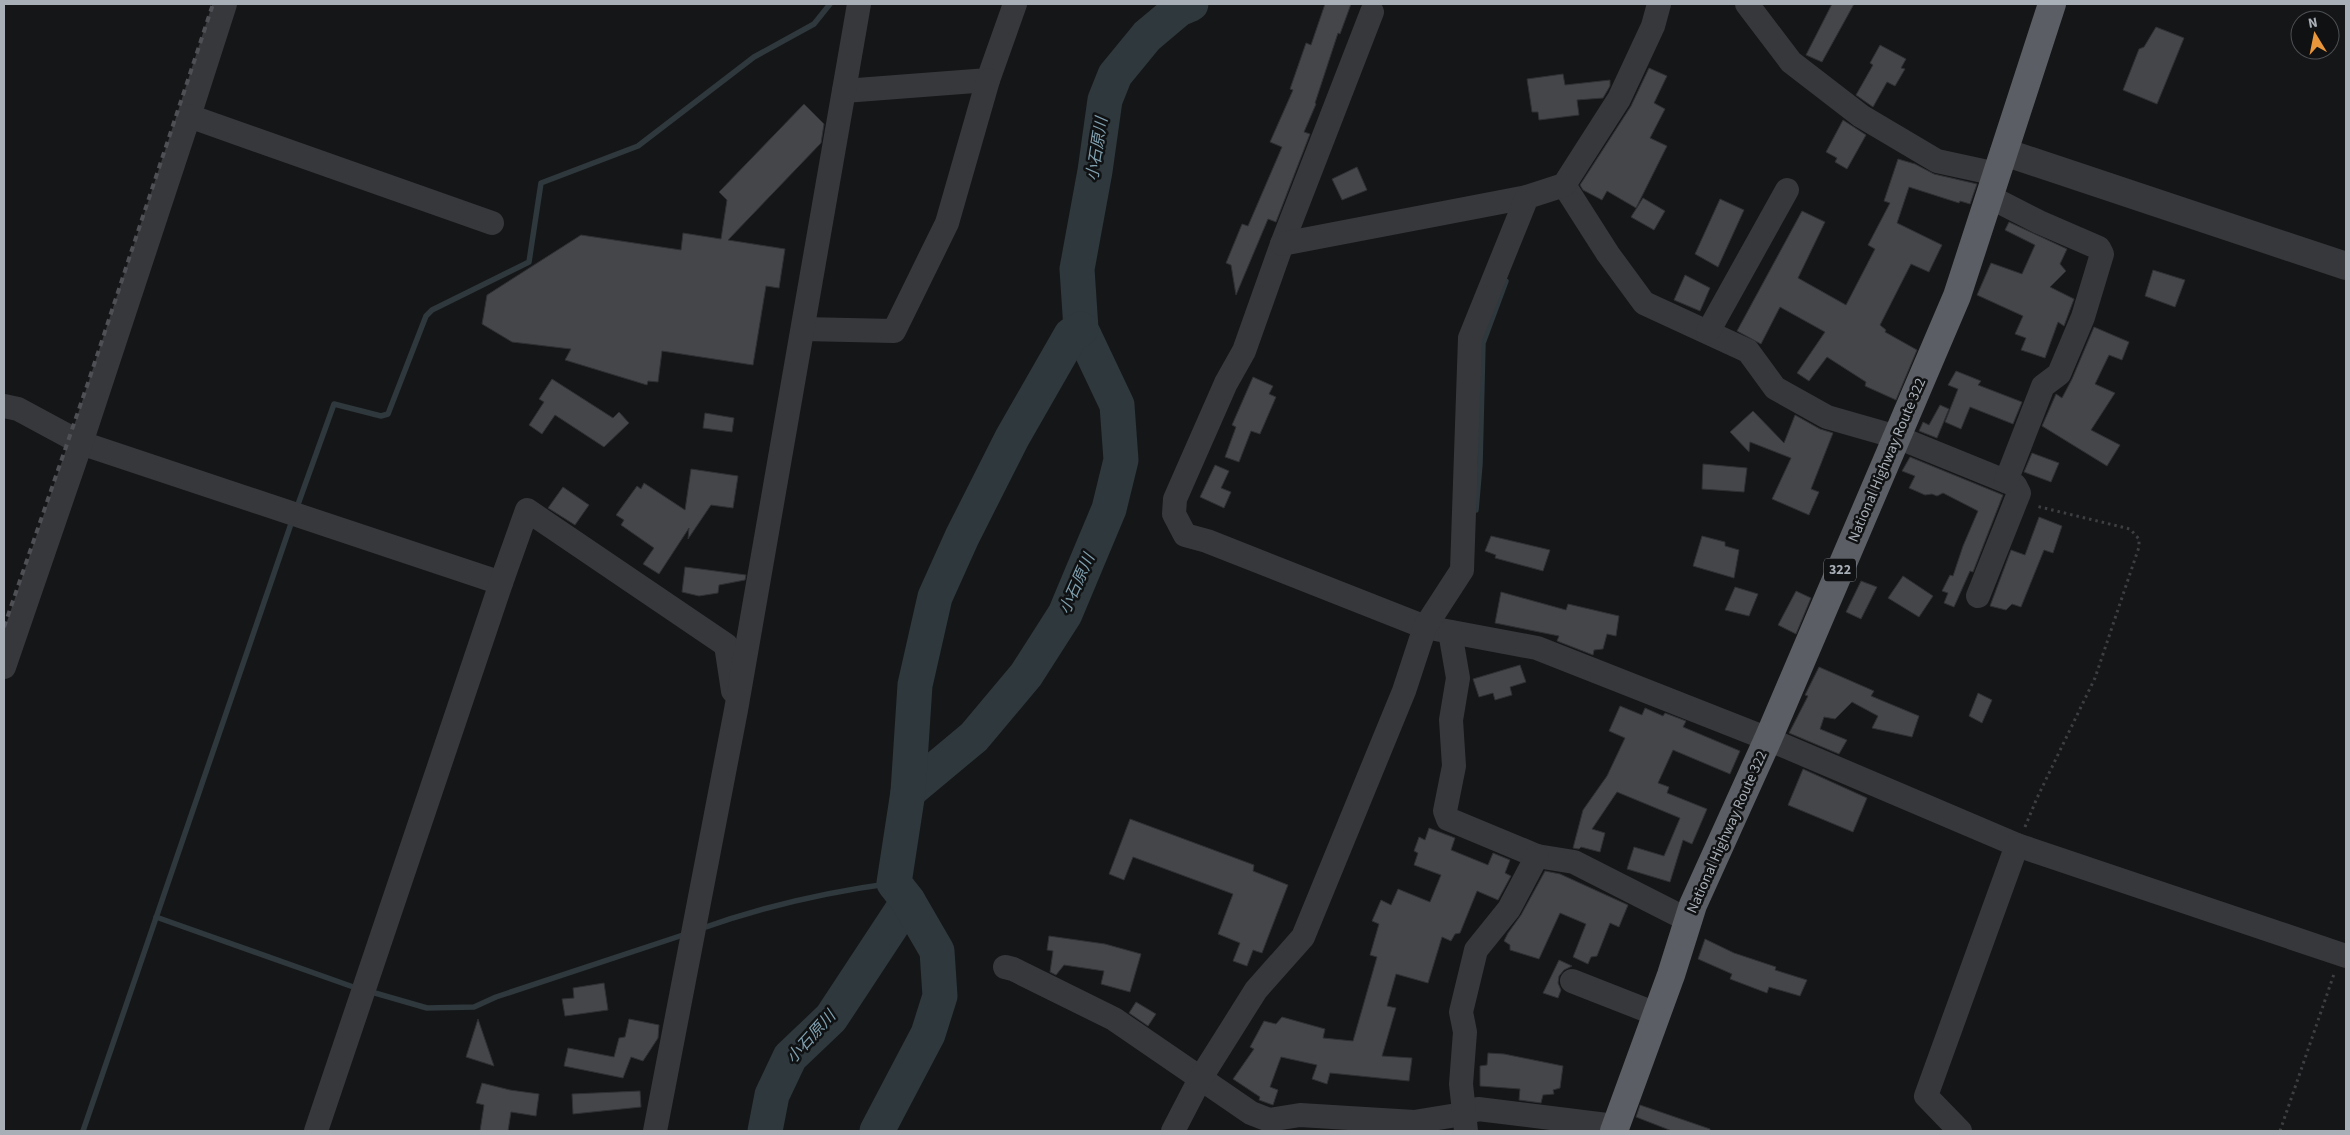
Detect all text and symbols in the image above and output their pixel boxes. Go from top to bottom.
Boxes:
north arrow [2290,10,2340,60]
text: N [2307,13,2319,34]
water label: 小石原川 [1081,114,1113,182]
street label: National Highway Route 322 [1843,375,1931,545]
water label: 小石原川 [1054,548,1101,618]
road number: 322 [1824,558,1856,582]
street label: National Highway Route 322 [1682,747,1772,917]
water label: 小石原川 [781,1004,842,1068]

